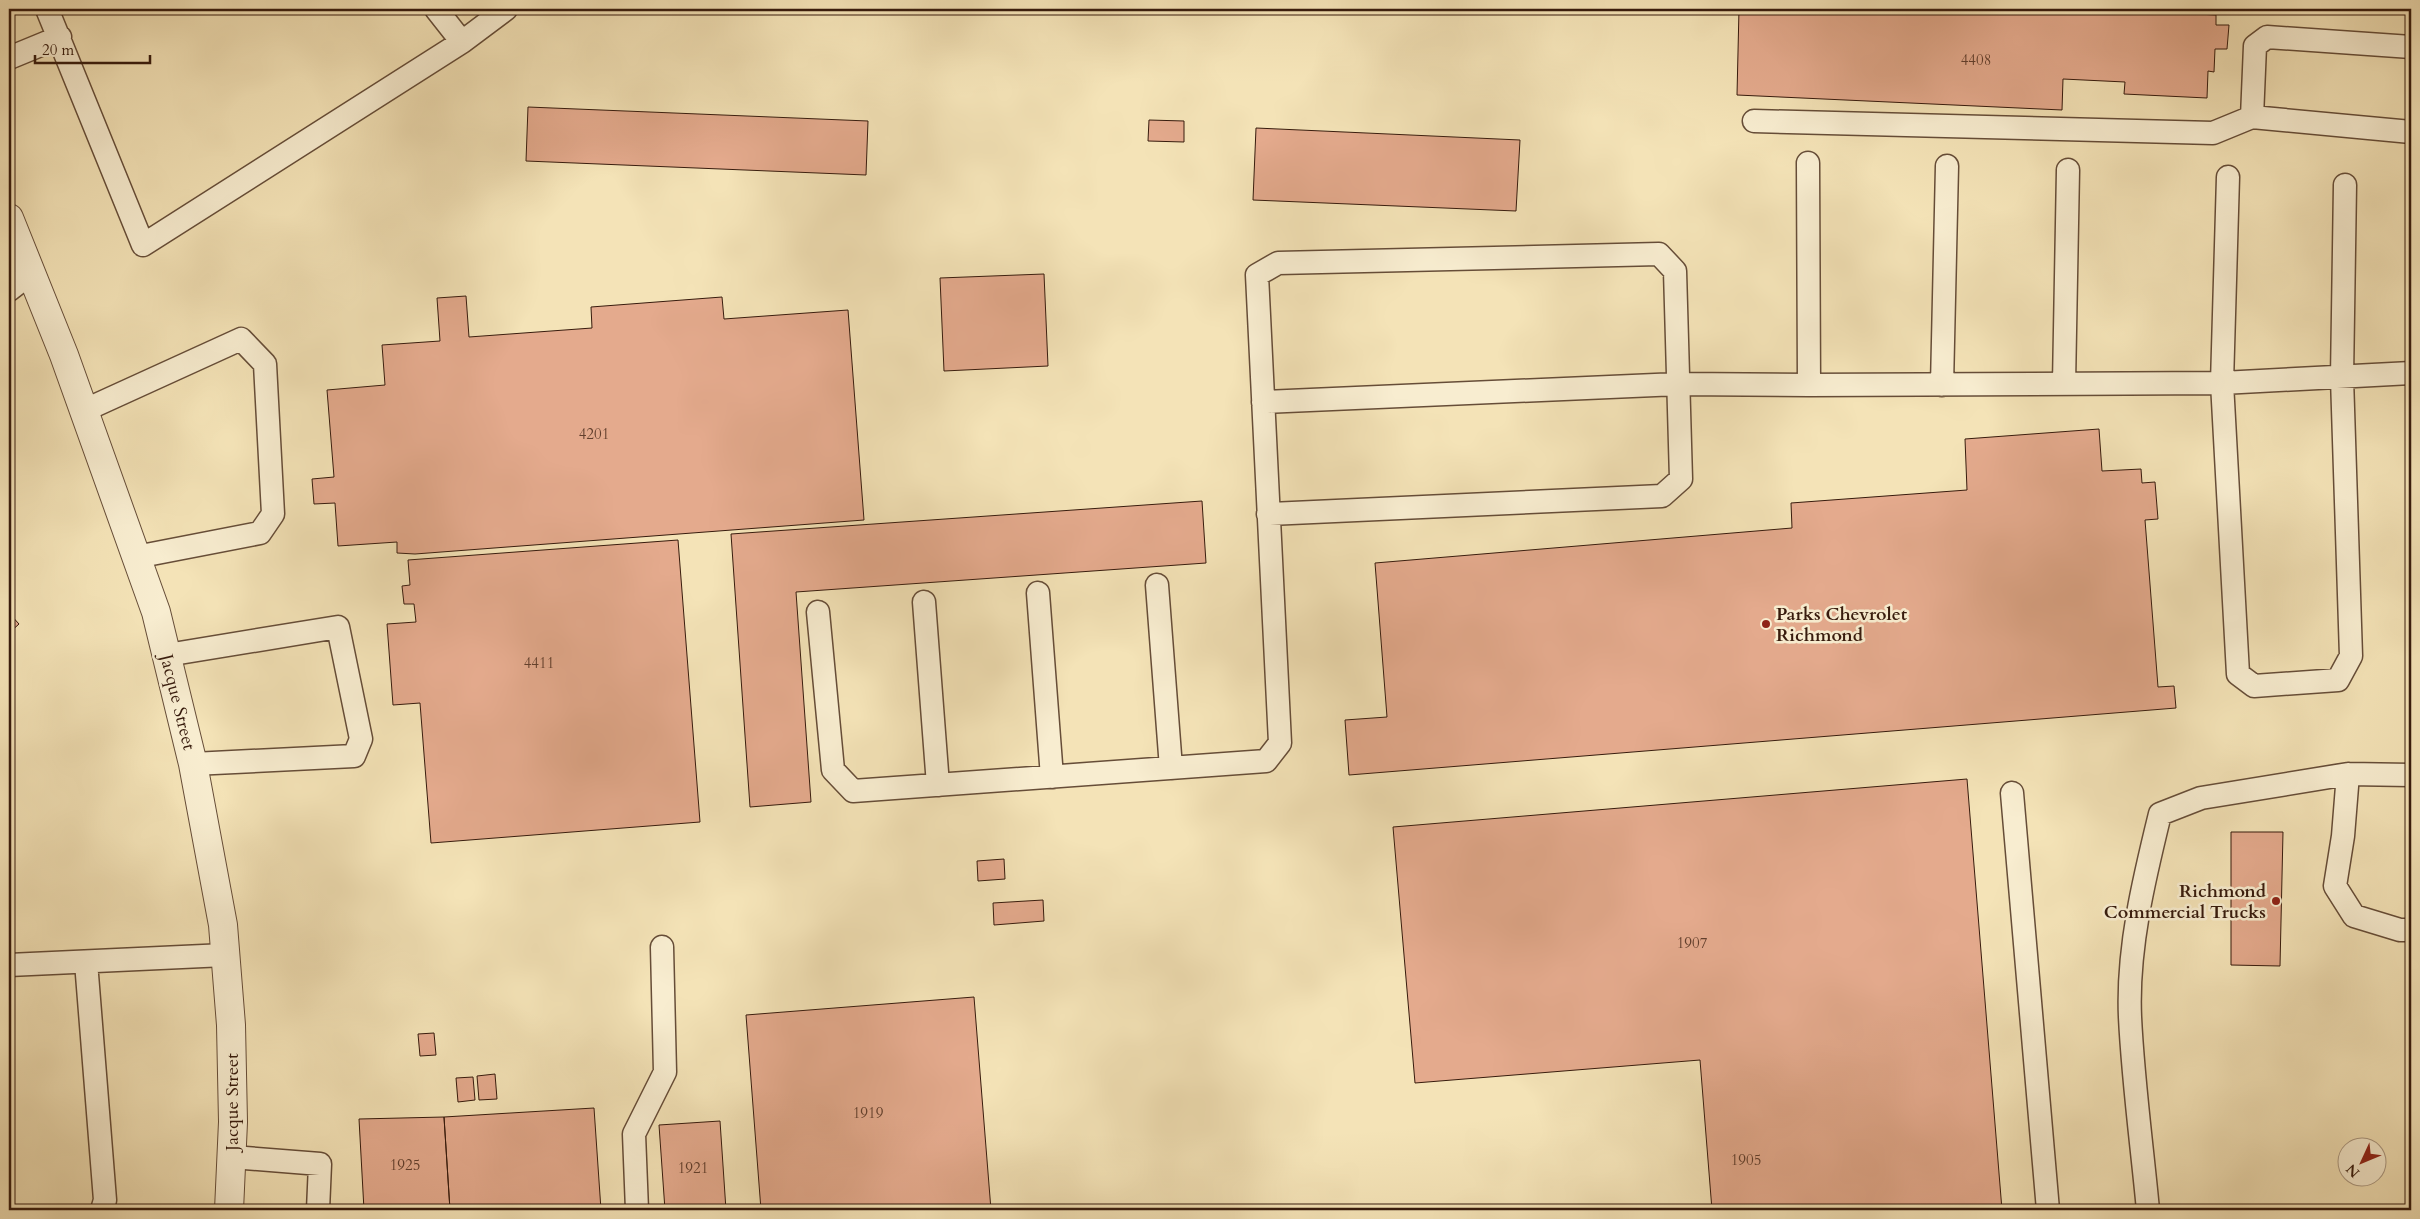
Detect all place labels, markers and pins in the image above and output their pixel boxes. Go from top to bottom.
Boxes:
place label: Parks Chevrolet Richmond [1776,602,1908,648]
marker: Parks Chevrolet Richmond [1760,618,1772,630]
place label: Richmond Commercial Trucks [2104,879,2267,925]
marker: Richmond Commercial Trucks [2270,895,2282,907]

